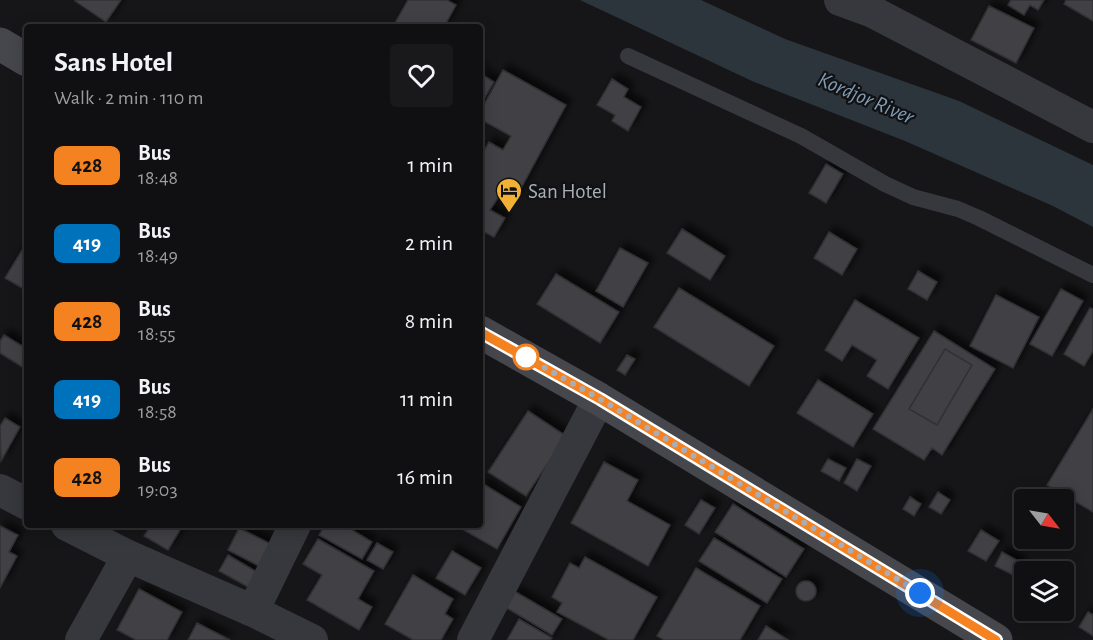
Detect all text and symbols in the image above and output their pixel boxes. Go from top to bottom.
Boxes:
button: heart [390,44,453,107]
text: Sans Hotel [54,49,173,77]
water label: Kordjor River [815,68,918,128]
text: Walk · 2 min · 110 m [54,88,204,108]
text: Bus [138,142,171,164]
text: 1 min [408,154,453,176]
text: 428 [72,155,102,176]
text: 18:48 [138,168,178,188]
hotel icon: San Hotel [494,176,524,214]
place label: San Hotel [528,181,607,202]
text: Bus [138,220,171,242]
text: 2 min [405,232,453,254]
text: 419 [73,233,101,254]
text: 18:49 [138,246,178,266]
text: Bus [138,298,171,320]
text: 8 min [405,310,453,332]
text: 428 [72,311,102,332]
text: 18:55 [138,324,176,344]
unlabelled marker [513,344,539,370]
text: Bus [138,376,171,398]
text: 11 min [400,388,453,410]
text: 419 [73,389,101,410]
text: 18:58 [138,402,177,422]
text: Bus [138,454,171,476]
text: 16 min [397,466,453,488]
text: 428 [72,467,102,488]
text: 19:03 [138,480,178,500]
north arrow [1014,489,1074,549]
map controls [1014,489,1074,621]
button: layers [1014,561,1074,621]
your location [905,578,935,608]

